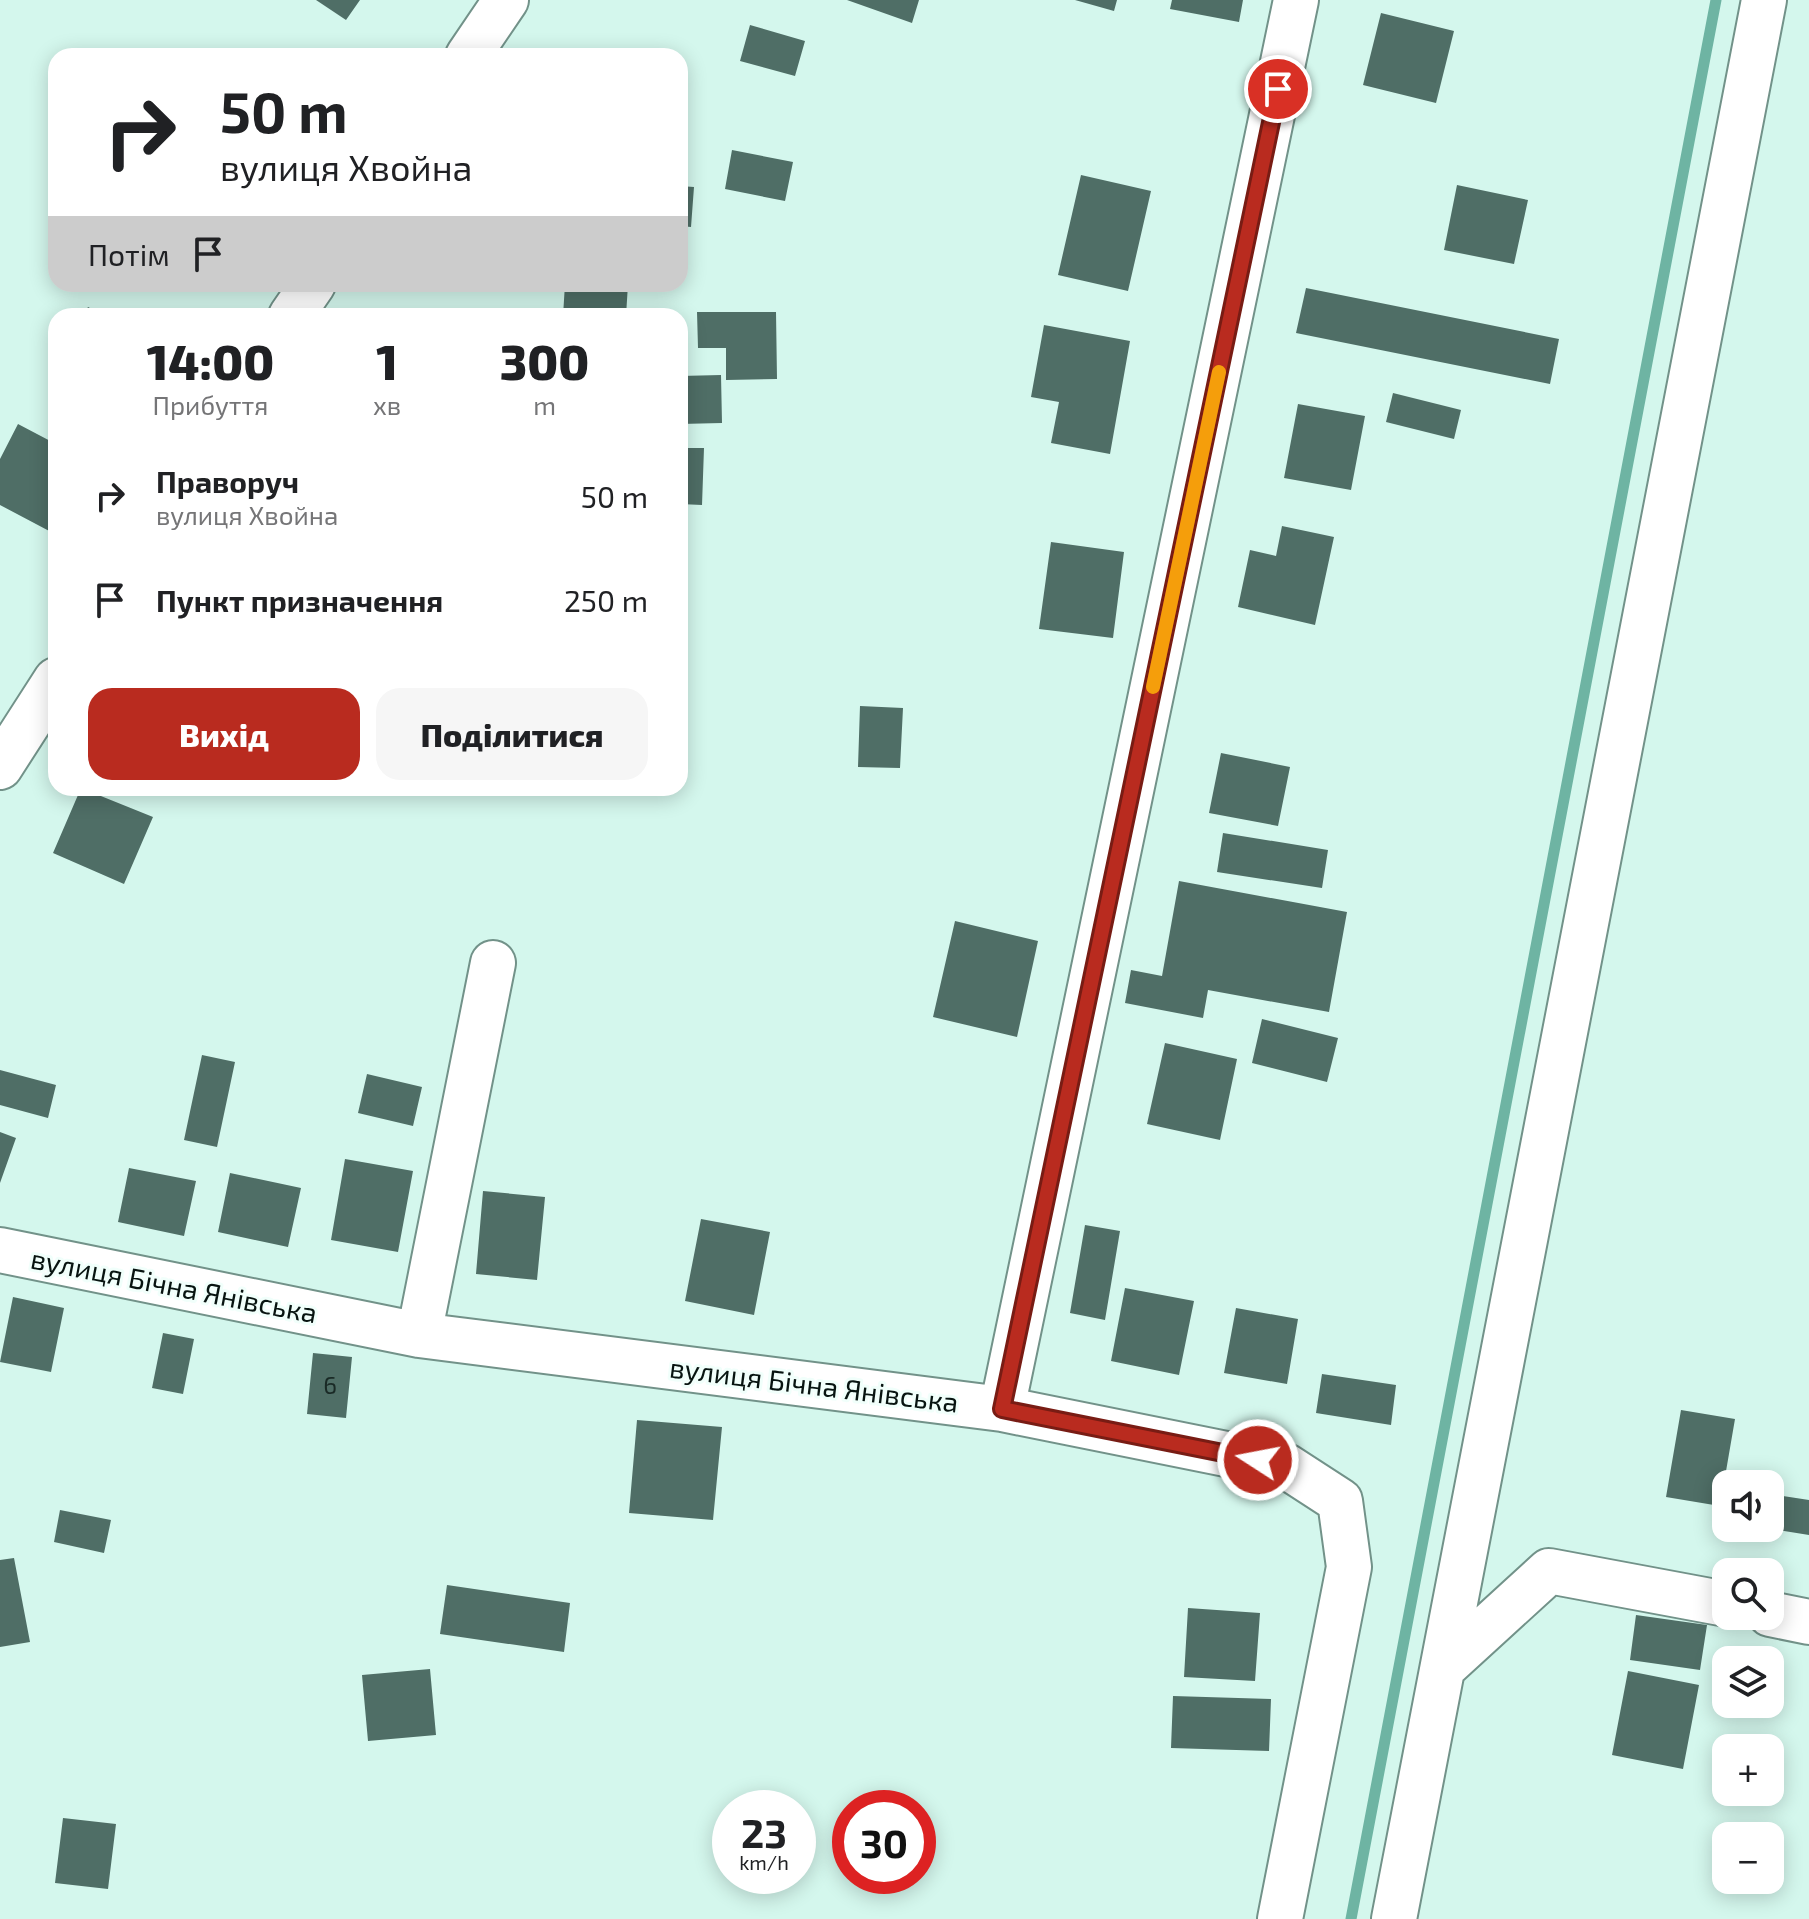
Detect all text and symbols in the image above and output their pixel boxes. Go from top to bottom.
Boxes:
pin [1244,55,1312,123]
icon: arrive [1256,67,1300,111]
text: 50 m [220,77,348,144]
icon: right [88,80,192,184]
text: вулиця Хвойна [220,145,472,188]
icon: arrive [186,232,230,276]
text: Потім [88,236,170,272]
text: 14:00 [147,332,274,390]
text: 1 [376,332,398,390]
text: 300 [500,332,589,390]
text: Прибуття [152,389,268,420]
text: хв [373,389,401,420]
text: m [533,389,556,420]
text: Праворуч [156,463,299,499]
icon: right [88,474,132,518]
text: 50 m [581,478,648,514]
text: вулиця Хвойна [156,499,338,530]
icon: arrive [88,578,132,622]
text: Пункт призначення [156,582,443,618]
text: 250 m [564,582,648,618]
button: Вихід [88,688,360,780]
button: Поділитися [376,688,648,780]
street label: вулиця Бічна Янівська [28,1241,320,1329]
street label: вулиця Бічна Янівська [668,1349,961,1419]
house number: 6 [323,1370,337,1399]
position arrow [1216,1418,1300,1502]
map controls [1712,1470,1784,1894]
button: sound [1712,1470,1784,1542]
button: search [1712,1558,1784,1630]
button: layers [1712,1646,1784,1718]
button: + [1712,1734,1784,1806]
speed limit sign: 30 [832,1790,936,1894]
text: 23 [741,1808,787,1856]
button: − [1712,1822,1784,1894]
text: km/h [739,1850,789,1874]

